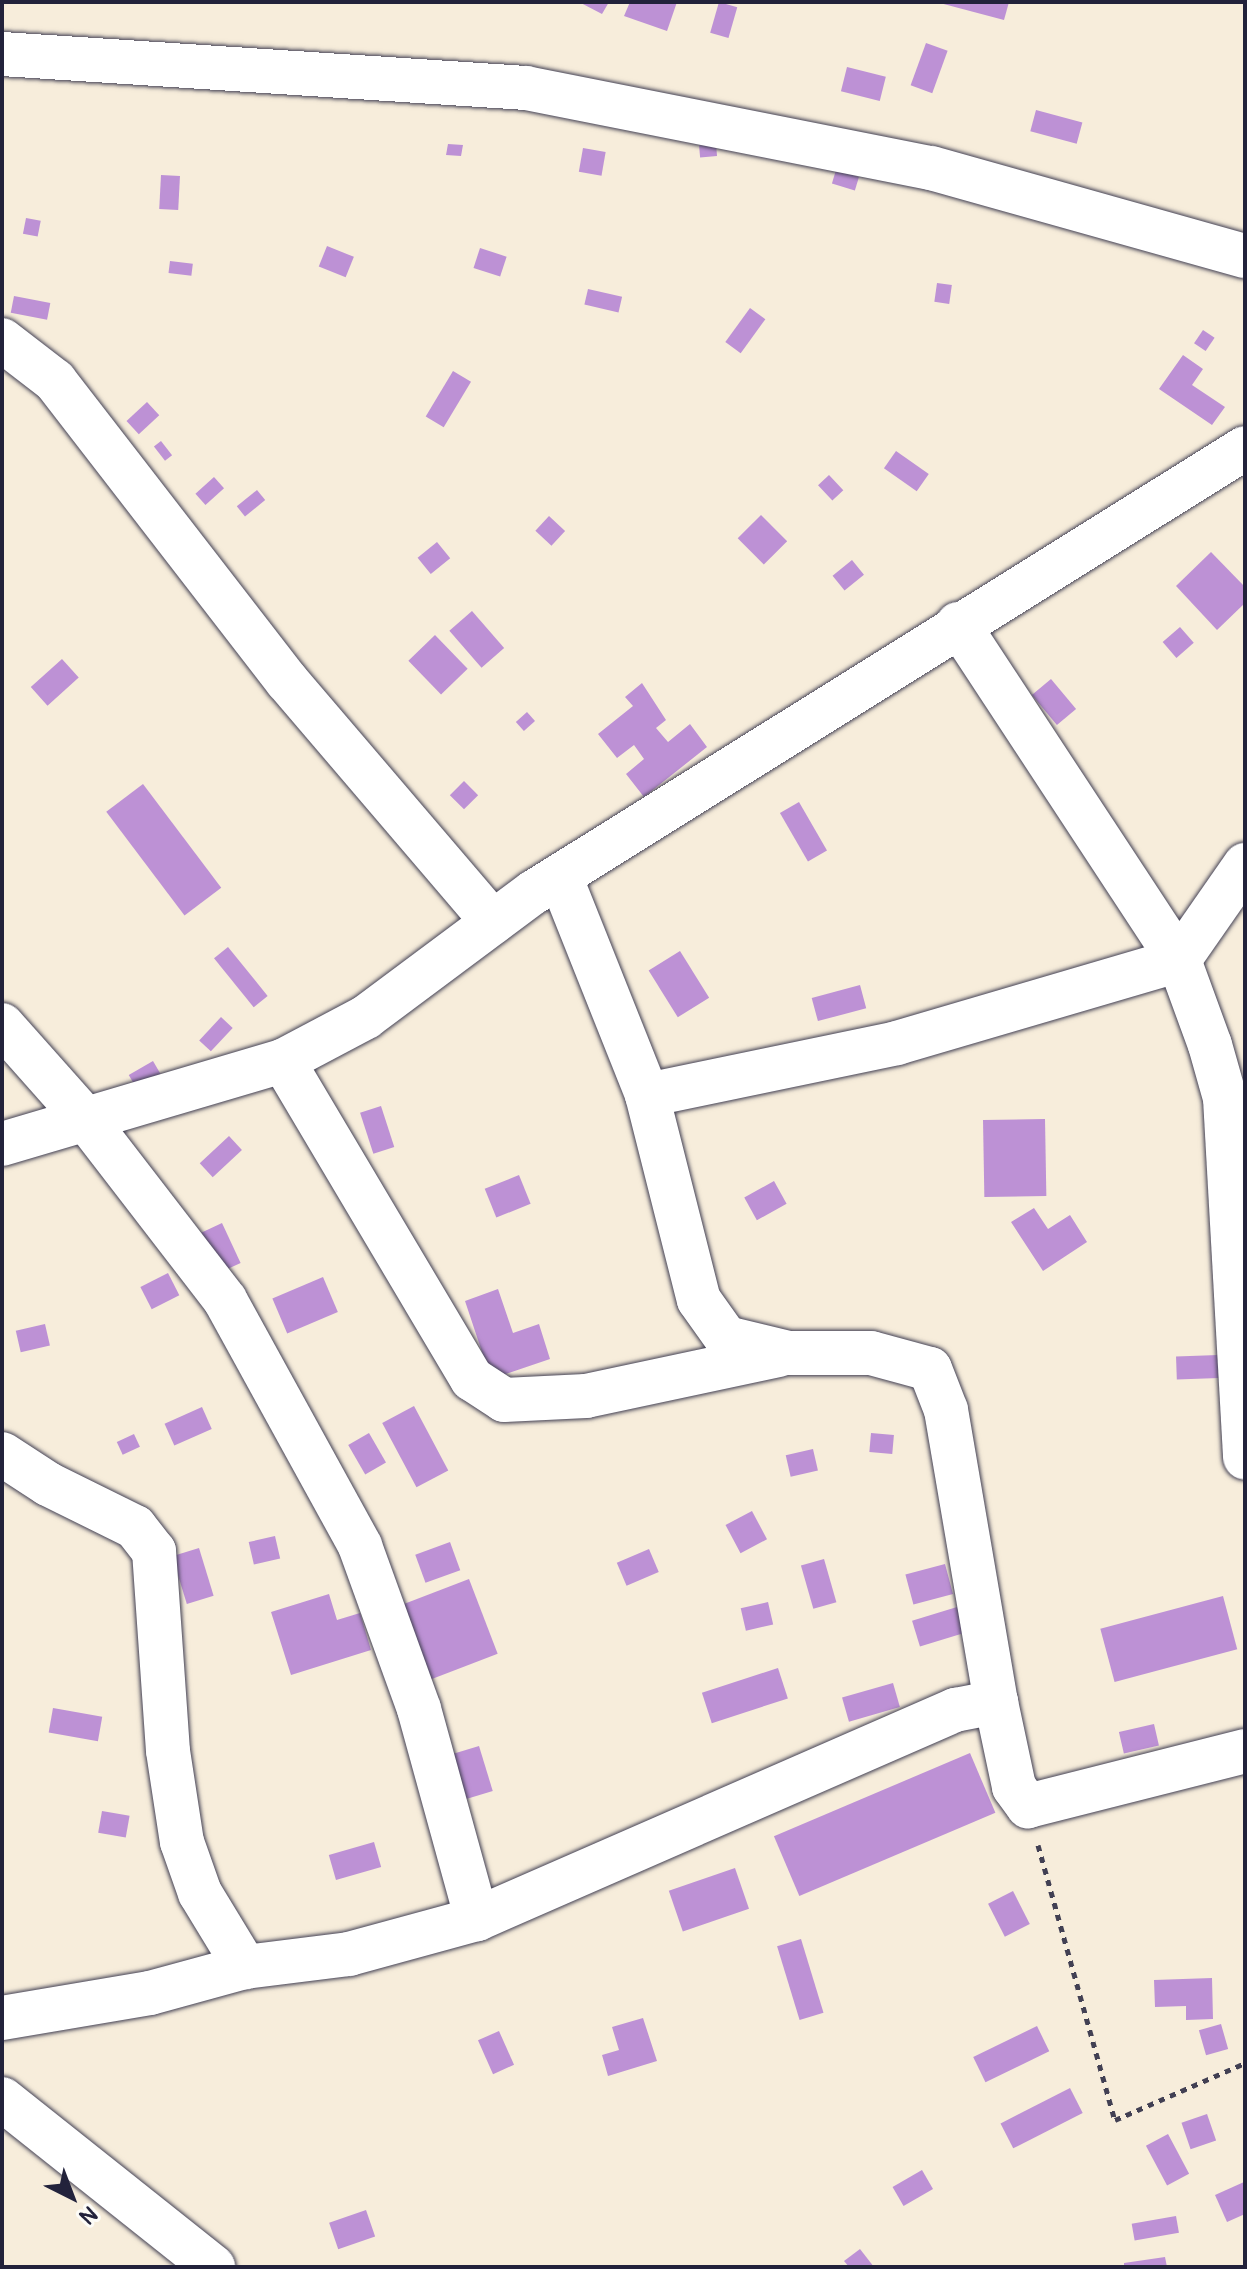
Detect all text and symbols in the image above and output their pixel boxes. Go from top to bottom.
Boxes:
north arrow [32,2157,112,2237]
text: N [73,2199,103,2230]

